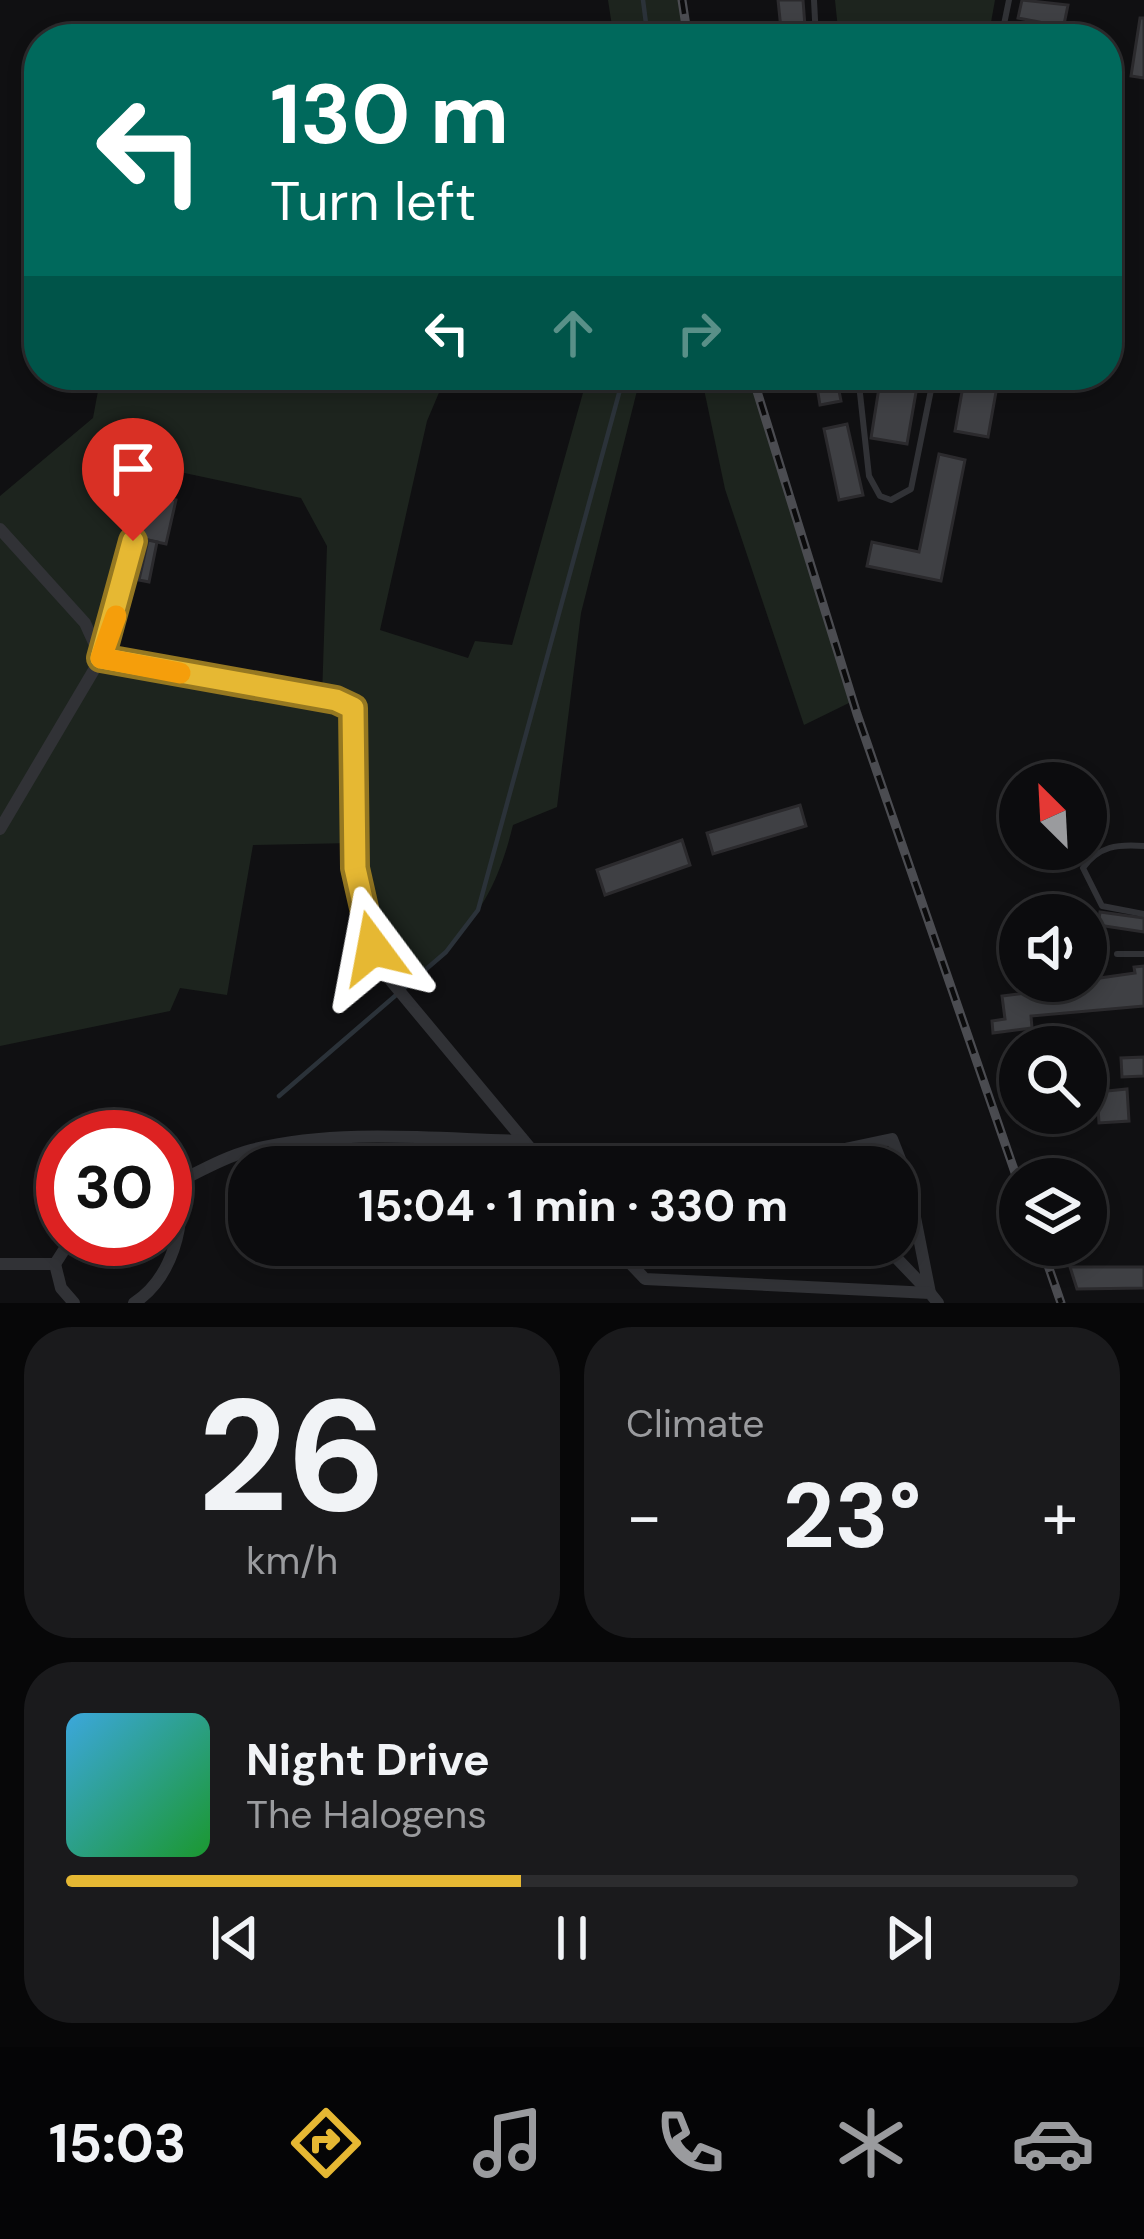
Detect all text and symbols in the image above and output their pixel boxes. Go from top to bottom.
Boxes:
text: 130 m [270,60,509,169]
icon: left [72,72,228,228]
text: Turn left [270,166,476,237]
icon: left [414,300,480,366]
icon: ahead [540,300,606,366]
icon: right [666,300,732,366]
pin [82,418,184,541]
icon: arrive [100,436,166,502]
north arrow [999,762,1107,870]
map controls [999,762,1107,1266]
position arrow [310,885,436,1011]
button: sound [999,894,1107,1002]
button: search [999,1026,1107,1134]
speed limit sign: 30 [36,1110,192,1266]
button: layers [999,1158,1107,1266]
text: 15:04 · 1 min · 330 m [358,1176,788,1235]
text: 26 [198,1355,386,1558]
text: Climate [626,1398,764,1449]
text: 23° [783,1458,921,1575]
text: − [626,1474,662,1559]
text: + [1042,1474,1078,1559]
text: km/h [246,1535,338,1586]
text: Night Drive [246,1730,490,1789]
text: The Halogens [246,1789,487,1840]
icon: previous [202,1905,268,1971]
icon: pause [539,1905,605,1971]
icon: next [876,1905,942,1971]
icon: directions [284,2101,368,2185]
icon: music [466,2101,550,2185]
icon: phone [648,2101,732,2185]
icon: climate [829,2101,913,2185]
icon: car [1011,2101,1095,2185]
text: 15:03 [49,2108,186,2179]

